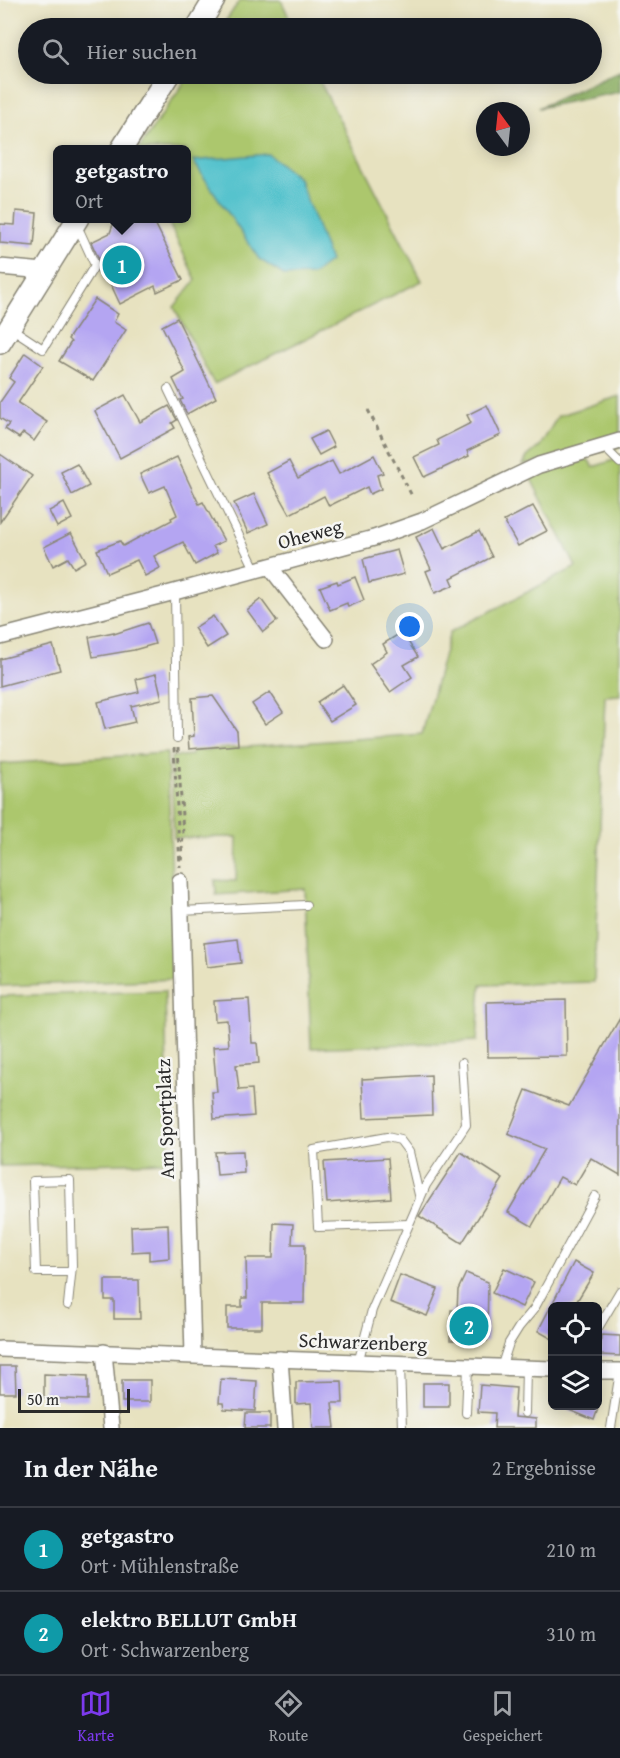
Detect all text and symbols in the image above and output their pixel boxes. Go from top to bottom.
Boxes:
search box [18,18,602,84]
icon: search [39,35,72,68]
text: Hier suchen [87,35,197,67]
north arrow [476,102,530,156]
popup [53,145,191,223]
text: getgastro [76,154,168,186]
text: Ort [76,186,103,215]
pin: 1 [102,242,142,288]
street label: Oheweg [274,511,345,556]
your location [395,612,424,641]
street label: Am Sportplatz [148,1058,181,1180]
map controls [548,1302,602,1410]
button: locate [548,1302,602,1356]
pin: 2 [450,1304,488,1348]
street label: Schwarzenberg [298,1325,428,1358]
button: layers [548,1356,602,1410]
scale bar [18,1386,130,1414]
text: 50 m [27,1387,59,1411]
text: In der Nähe [24,1448,158,1487]
text: 2 Ergebnisse [492,1453,596,1482]
text: getgastro [81,1519,174,1551]
text: 1 [38,1535,49,1564]
text: 210 m [546,1535,596,1564]
text: Ort · Mühlenstraße [81,1551,239,1580]
text: elektro BELLUT GmbH [81,1603,297,1635]
text: 2 [38,1619,49,1648]
text: 310 m [546,1619,596,1648]
text: Ort · Schwarzenberg [81,1635,249,1664]
tab: Karte [77,1687,114,1747]
tab: Route [269,1687,308,1747]
tab: Gespeichert [463,1687,543,1747]

